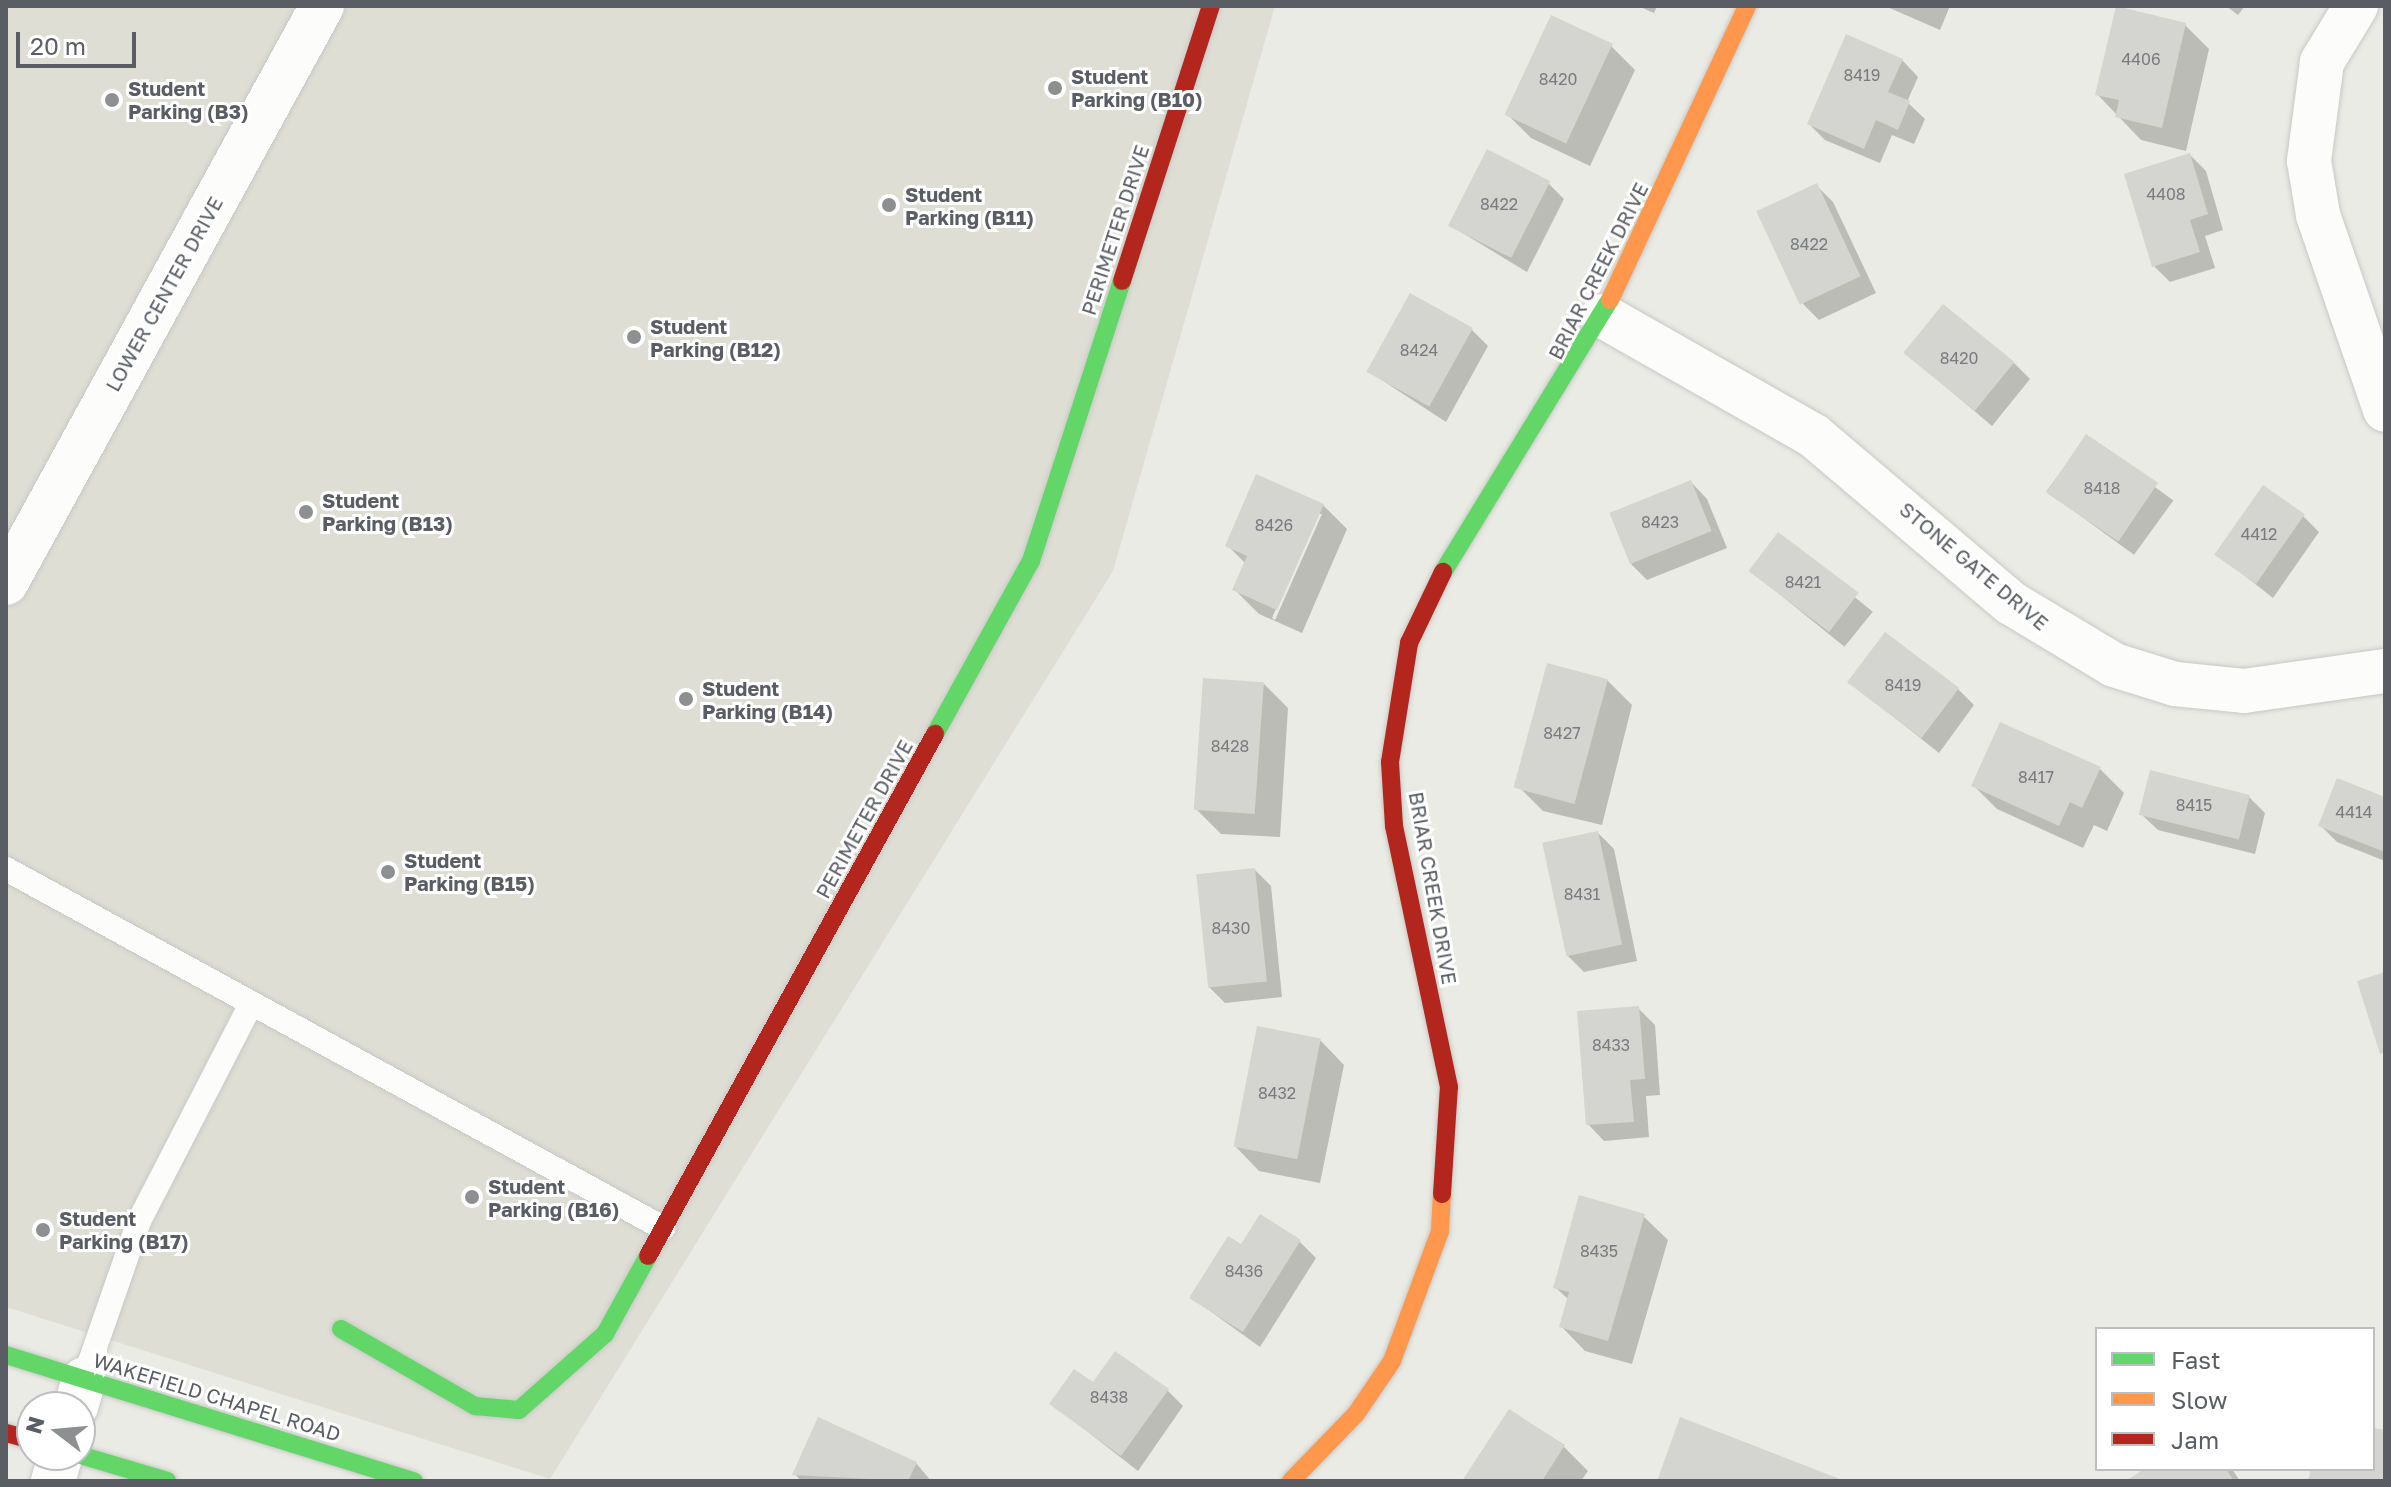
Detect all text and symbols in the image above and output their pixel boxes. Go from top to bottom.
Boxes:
scale bar [20,16,140,66]
text: 20 m [30,31,86,60]
house number: 4406 [2121,49,2161,69]
place label: Student Parking (B10) [1071,64,1203,111]
house number: 8419 [1844,65,1880,85]
house number: 8420 [1539,69,1577,89]
place label: Student Parking (B3) [128,76,248,123]
marker: Student Parking (B10) [1046,79,1064,97]
marker: Student Parking (B3) [103,91,121,109]
street label: PERIMETER DRIVE [1076,142,1154,318]
street label: BRIAR CREEK DRIVE [1543,179,1653,363]
place label: Student Parking (B11) [905,182,1034,229]
house number: 4408 [2146,184,2186,204]
street label: LOWER CENTER DRIVE [100,192,228,396]
house number: 8422 [1480,194,1518,214]
marker: Student Parking (B11) [880,196,898,214]
house number: 8422 [1790,234,1828,254]
place label: Student Parking (B12) [650,314,781,361]
marker: Student Parking (B12) [625,328,643,346]
house number: 8424 [1400,340,1438,360]
house number: 8420 [1940,348,1978,368]
house number: 8418 [2083,478,2121,498]
place label: Student Parking (B13) [322,488,453,535]
street label: STONE GATE DRIVE [1895,497,2053,635]
marker: Student Parking (B13) [297,503,315,521]
house number: 8423 [1641,512,1679,532]
house number: 8426 [1255,515,1293,535]
house number: 4412 [2241,524,2277,544]
house number: 8421 [1785,572,1821,592]
house number: 8419 [1885,675,1921,695]
place label: Student Parking (B14) [702,676,833,723]
marker: Student Parking (B14) [677,690,695,708]
house number: 8427 [1543,723,1581,743]
street label: PERIMETER DRIVE [810,736,918,902]
house number: 8428 [1211,736,1249,756]
house number: 8417 [2018,767,2054,787]
street label: BRIAR CREEK DRIVE [1404,790,1462,986]
house number: 8415 [2176,795,2212,815]
house number: 4414 [2335,802,2373,822]
place label: Student Parking (B15) [404,848,535,895]
marker: Student Parking (B15) [379,863,397,881]
house number: 8431 [1564,884,1600,904]
house number: 8430 [1212,918,1250,938]
house number: 8433 [1592,1035,1630,1055]
house number: 8432 [1258,1083,1296,1103]
place label: Student Parking (B16) [488,1174,619,1221]
marker: Student Parking (B16) [463,1188,481,1206]
place label: Student Parking (B17) [59,1206,188,1253]
marker: Student Parking (B17) [34,1221,52,1239]
house number: 8435 [1580,1241,1618,1261]
house number: 8436 [1225,1261,1263,1281]
legend [2095,1327,2375,1471]
text: Fast [2171,1345,2221,1374]
street label: WAKEFIELD CHAPEL ROAD [90,1348,344,1446]
text: Slow [2171,1385,2227,1414]
house number: 8438 [1090,1387,1128,1407]
north arrow [16,1391,96,1471]
text: N [19,1413,50,1437]
text: Jam [2171,1425,2219,1454]

